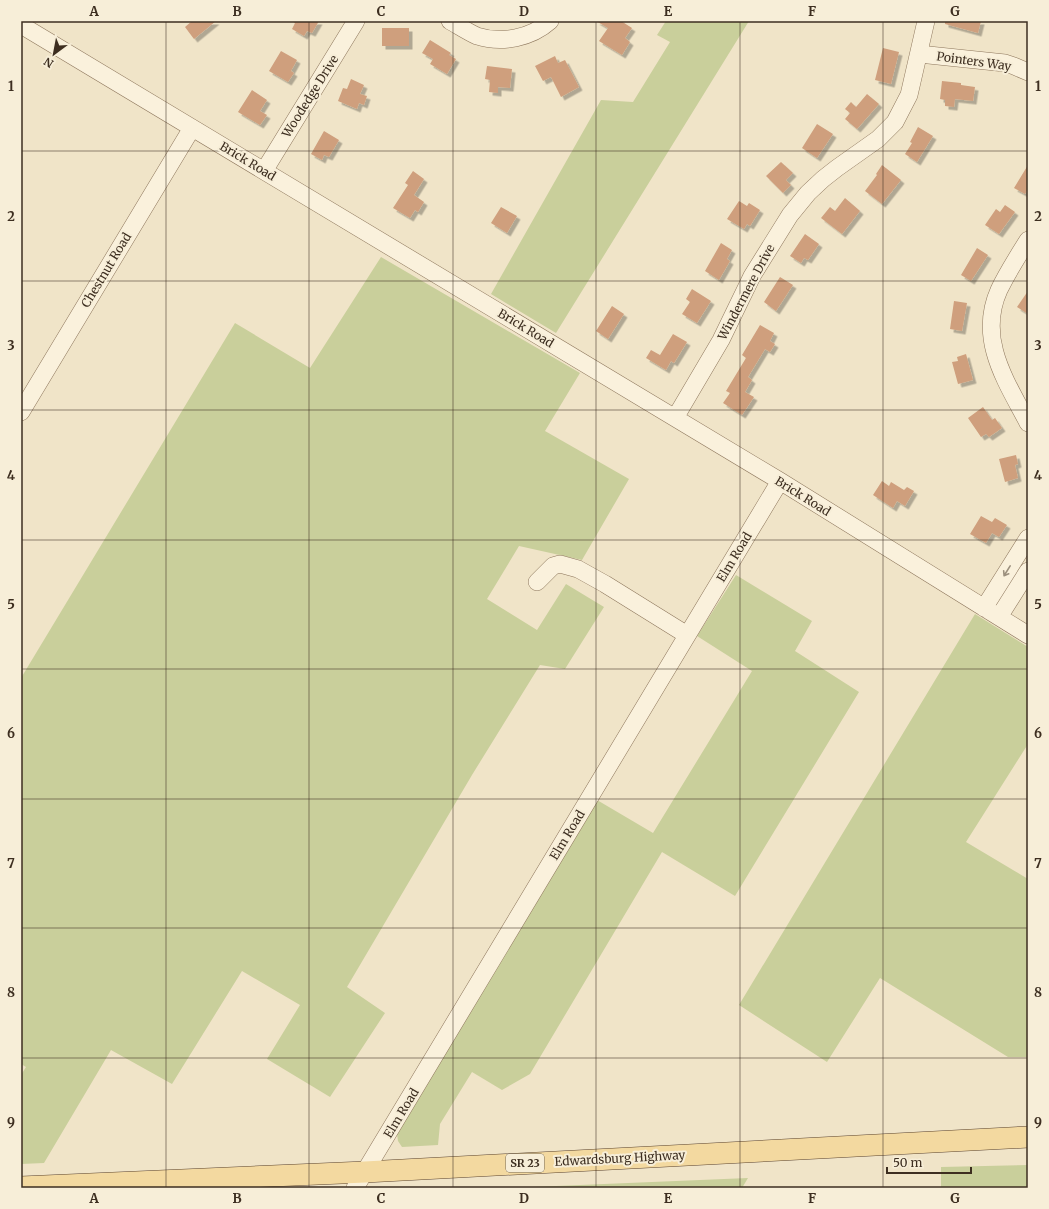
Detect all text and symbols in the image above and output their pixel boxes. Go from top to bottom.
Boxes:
text: A [88,3,99,20]
text: B [232,3,242,20]
text: C [377,3,386,20]
text: D [519,3,529,20]
text: E [664,3,673,20]
text: F [808,3,816,20]
text: G [950,3,960,20]
north arrow [34,34,74,74]
street label: Pointers Way [936,48,1012,74]
street label: Woodedge Drive [278,52,341,141]
text: N [41,54,56,71]
text: 1 [8,78,14,95]
text: 1 [1035,78,1041,95]
street label: Brick Road [217,138,279,184]
text: 2 [7,208,15,225]
text: 2 [1034,208,1042,225]
street label: Chestnut Road [78,230,134,310]
street label: Windermere Drive [714,242,778,343]
street label: Brick Road [495,305,557,351]
text: 3 [7,337,15,354]
text: 3 [1034,337,1042,354]
text: 4 [7,467,16,484]
text: 4 [1034,467,1043,484]
street label: Brick Road [772,473,834,519]
street label: Elm Road [713,529,755,585]
one-way arrow [1003,565,1011,577]
text: 5 [7,596,15,613]
text: 5 [1034,596,1042,613]
text: 6 [7,725,15,742]
text: 6 [1034,725,1042,742]
street label: Elm Road [546,807,588,863]
text: 7 [7,855,15,872]
text: 7 [1034,855,1042,872]
text: 8 [7,984,15,1001]
text: 8 [1034,984,1042,1001]
street label: Elm Road [380,1085,422,1141]
text: 9 [7,1114,15,1131]
text: 9 [1034,1114,1042,1131]
street label: Edwardsburg Highway [554,1147,686,1169]
scale bar [887,1149,971,1175]
road number: SR 23 [506,1154,544,1172]
text: 50 m [893,1155,922,1170]
text: A [88,1190,99,1207]
text: B [232,1190,242,1207]
text: C [377,1190,386,1207]
text: D [519,1190,529,1207]
text: E [664,1190,673,1207]
text: F [808,1190,816,1207]
text: G [950,1190,960,1207]

